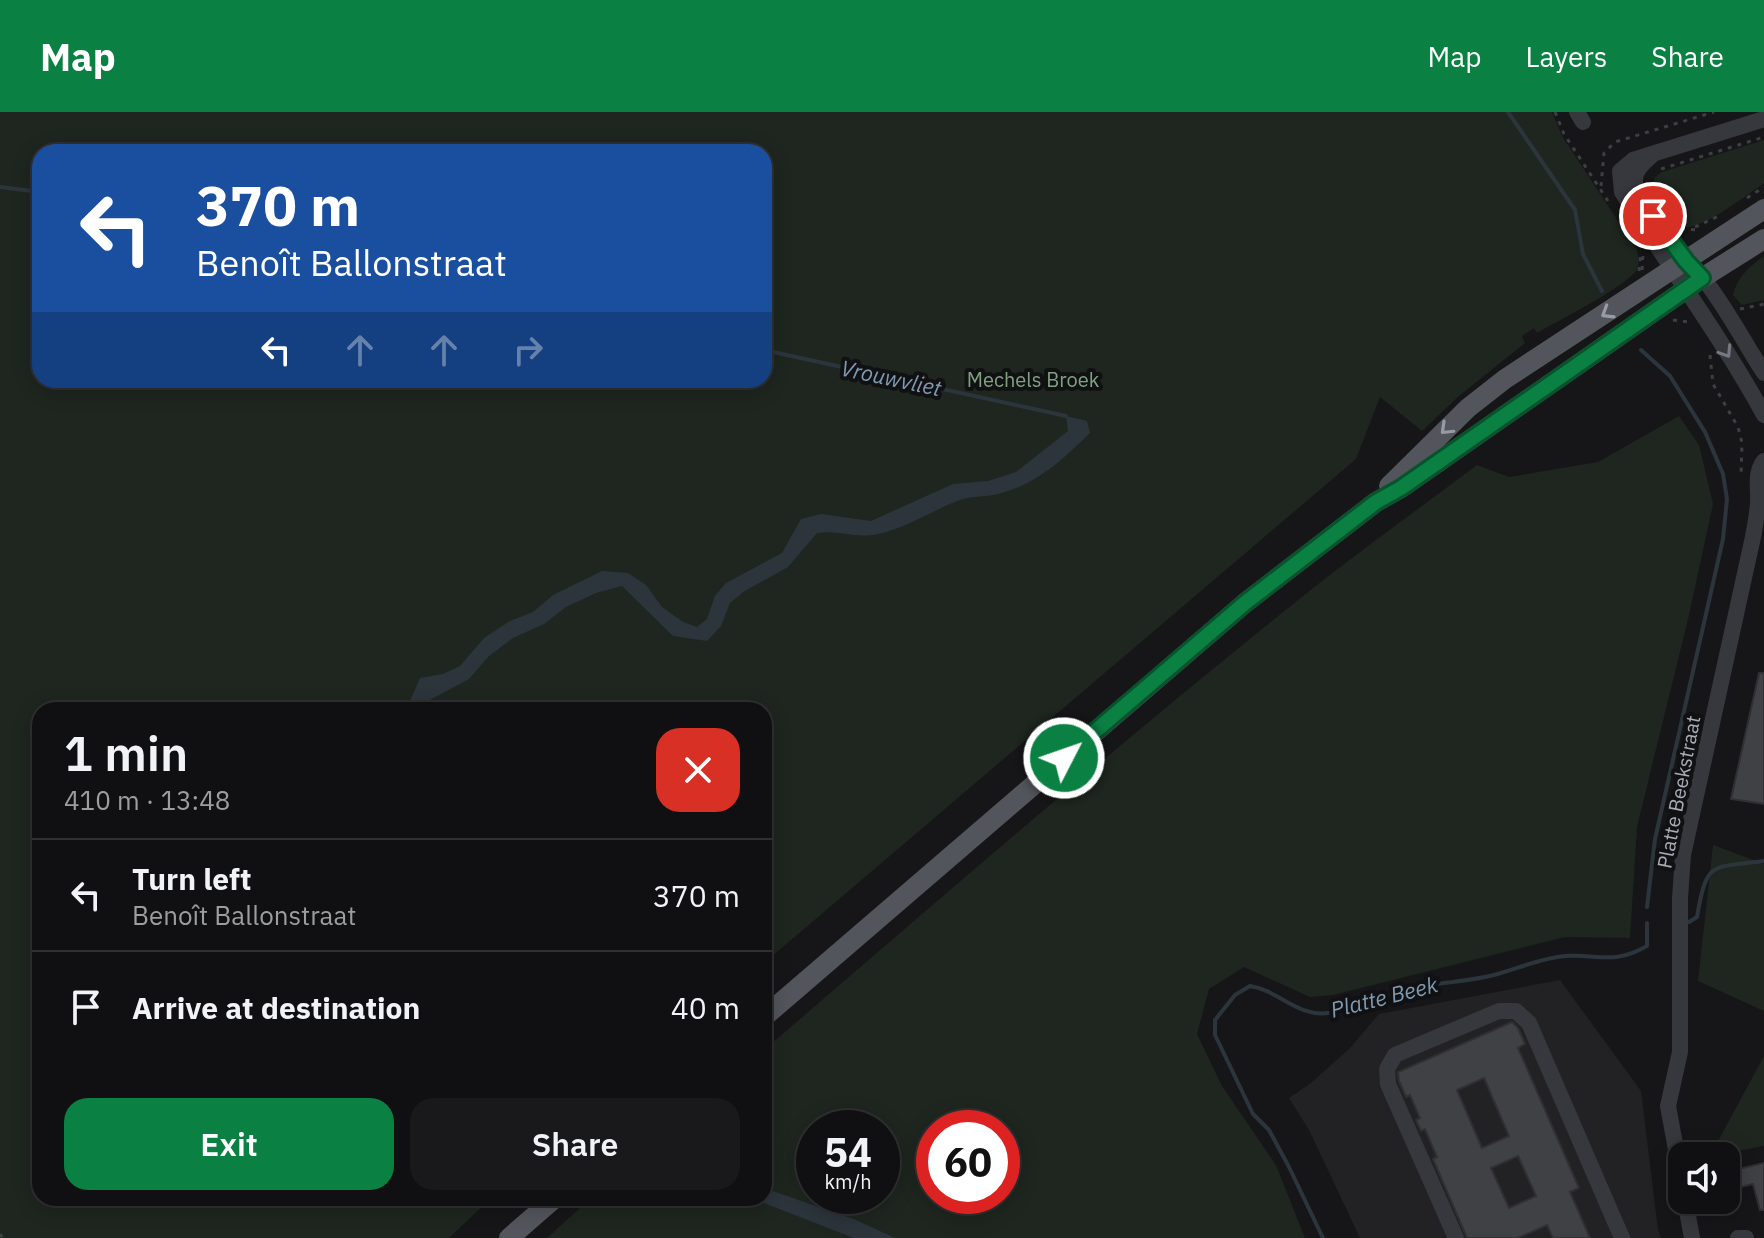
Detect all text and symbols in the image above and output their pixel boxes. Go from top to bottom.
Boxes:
text: Map [40,32,116,81]
text: Map [1427,38,1481,75]
text: Layers [1525,38,1607,75]
text: Share [1651,38,1724,75]
text: 370 m [196,169,360,241]
icon: left [64,176,168,280]
pin [1619,182,1687,250]
icon: arrive [1631,194,1675,238]
text: Benoît Ballonstraat [196,239,507,286]
one-way arrow [1601,303,1615,318]
icon: left [254,328,298,372]
icon: ahead [338,328,382,372]
icon: ahead [422,328,466,372]
icon: right [506,328,550,372]
one-way arrow [1716,343,1731,358]
water label: Vrouwvliet [838,353,945,402]
park label: Mechels Broek [967,366,1100,393]
one-way arrow [1441,420,1455,435]
street label: Platte Beekstraat [1650,713,1707,871]
position arrow [1022,716,1106,800]
text: 1 min [64,722,188,784]
button: close [656,728,740,812]
text: 410 m · 13:48 [64,783,230,817]
text: Turn left [132,859,251,898]
icon: left [64,873,108,917]
text: 370 m [653,876,740,915]
text: Benoît Ballonstraat [132,898,356,932]
water label: Platte Beek [1327,969,1441,1024]
icon: arrive [64,985,108,1029]
text: Arrive at destination [132,988,420,1027]
text: 40 m [671,988,740,1027]
button: Exit [64,1098,394,1190]
button: Share [410,1098,740,1190]
speed limit sign: 60 [916,1110,1020,1214]
text: 54 [824,1126,872,1178]
map controls [1668,1142,1740,1214]
button: sound [1668,1142,1740,1214]
text: km/h [824,1168,872,1195]

